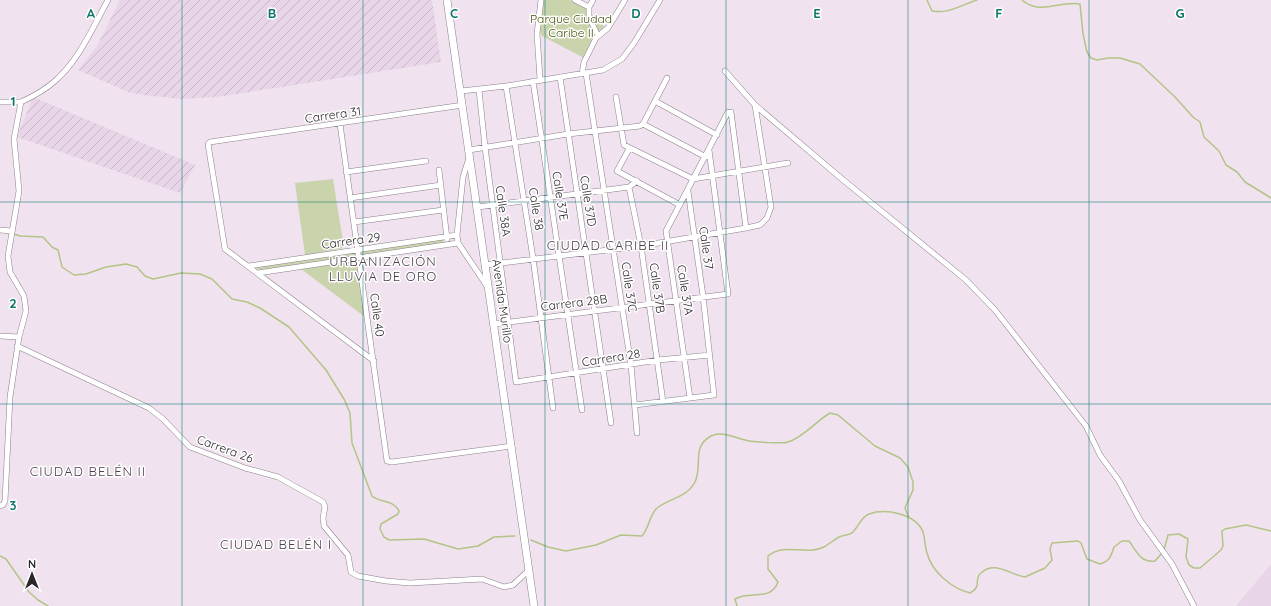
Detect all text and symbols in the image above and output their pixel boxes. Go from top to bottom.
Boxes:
text: A [87,5,96,21]
text: B [268,5,276,21]
text: C [450,5,458,21]
text: D [631,5,641,21]
text: E [813,5,821,21]
text: F [995,5,1003,21]
text: G [1175,5,1185,21]
park label: Parque Ciudad Caribe II [530,11,612,40]
text: 1 [10,93,16,109]
street label: Carrera 31 [304,103,362,126]
street label: Calle 37E [549,170,572,222]
street label: Calle 37D [577,174,600,228]
street label: Calle 38A [493,185,515,238]
street label: Calle 38 [526,186,547,232]
street label: Calle 37 [696,226,717,270]
street label: Carrera 29 [321,229,382,252]
district label: CIUDAD CARIBE II [547,237,669,253]
district label: URBANIZACIÓN LLUVIA DE ORO [329,253,437,284]
street label: Avenida Murillo [489,258,516,344]
street label: Calle 37C [619,261,640,313]
street label: Calle 37B [647,262,668,314]
street label: Calle 37A [674,264,697,316]
street label: Carrera 28B [540,291,608,314]
street label: Calle 40 [367,292,388,338]
text: 2 [9,295,17,311]
street label: Carrera 28 [581,345,641,370]
street label: Carrera 26 [195,431,256,466]
district label: CIUDAD BELÉN II [30,463,146,479]
text: 3 [10,497,17,513]
district label: CIUDAD BELÉN I [220,536,332,552]
north arrow [12,554,52,594]
text: N [28,557,36,571]

